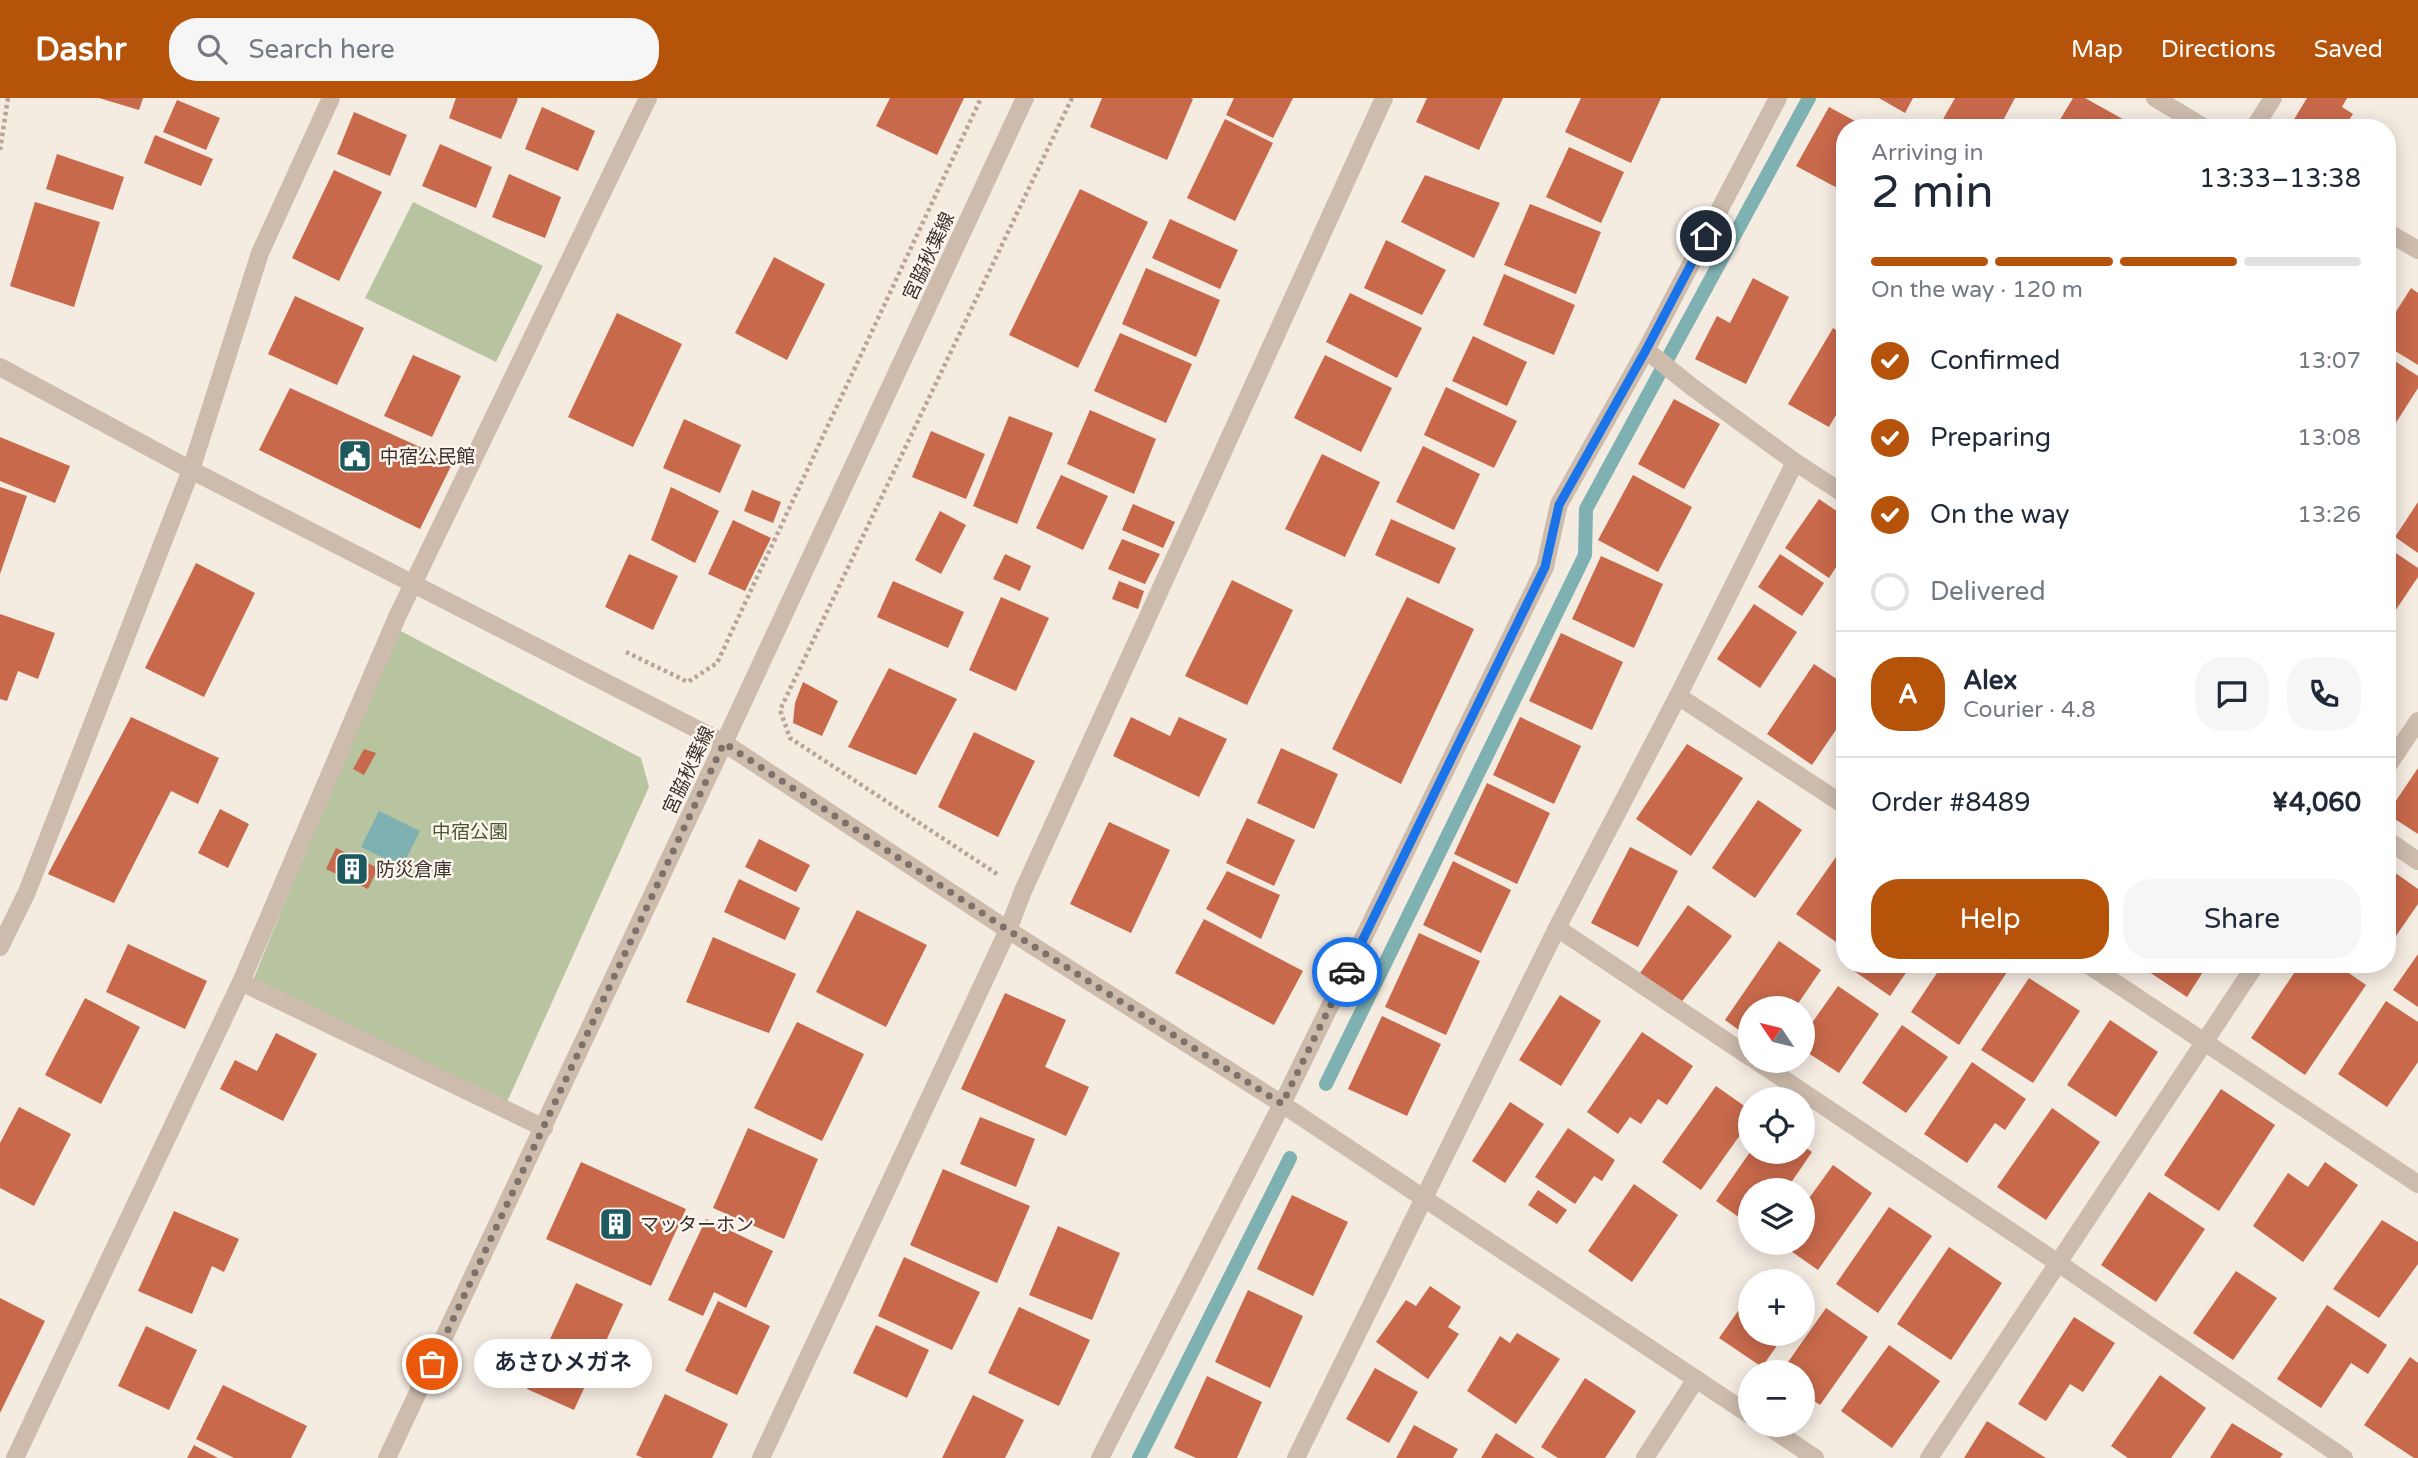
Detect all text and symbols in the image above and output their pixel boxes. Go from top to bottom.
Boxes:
search box [169,18,659,81]
text: Dashr [35,30,127,69]
icon: search [193,30,231,68]
text: Search here [249,34,395,65]
text: Map [2071,35,2123,64]
text: Directions [2161,35,2276,64]
text: Saved [2314,35,2383,64]
text: Arriving in [1871,139,1984,167]
text: 13:33–13:38 [2199,163,2361,194]
text: 2 min [1871,165,1994,220]
pin [1676,206,1736,266]
street label: 宮脇秋葉線 [899,209,959,304]
icon: home [1687,217,1725,255]
text: On the way · 120 m [1871,276,2083,304]
icon: check [1871,342,1909,380]
text: Confirmed [1930,345,2060,376]
text: 13:07 [2297,347,2361,375]
icon: check [1871,419,1909,457]
text: Preparing [1930,422,2051,453]
text: 13:08 [2297,424,2361,452]
public building icon: 中宿公民館 [336,437,374,475]
place label: 中宿公民館 [380,446,475,468]
icon: check [1871,496,1909,534]
text: On the way [1930,499,2070,530]
text: 13:26 [2297,501,2361,529]
text: Delivered [1930,576,2046,607]
button: chat [2195,657,2269,731]
button: phone [2287,657,2361,731]
text: Alex [1963,665,2017,696]
text: A [1898,679,1918,710]
text: Courier · 4.8 [1963,696,2096,724]
street label: 宮脇秋葉線 [659,723,719,818]
text: Order #8489 [1871,787,2031,818]
text: ¥4,060 [2272,787,2361,818]
park label: 中宿公園 [432,821,508,843]
building icon: 防災倉庫 [333,850,371,888]
place label: 防災倉庫 [376,859,452,881]
button: Help [1871,879,2109,959]
button: Share [2123,879,2361,959]
courier [1312,937,1382,1007]
icon: car [1328,953,1366,991]
north arrow [1738,996,1815,1073]
map controls [1738,996,1815,1437]
button: locate [1738,1087,1815,1164]
button: layers [1738,1178,1815,1255]
building icon: マッターホン [597,1205,635,1243]
place label: マッターホン [640,1214,754,1236]
button: + [1738,1269,1815,1346]
pin [402,1334,462,1394]
callout: あさひメガネ [474,1340,652,1388]
icon: bag [413,1345,451,1383]
text: あさひメガネ [494,1349,632,1377]
button: − [1738,1360,1815,1437]

